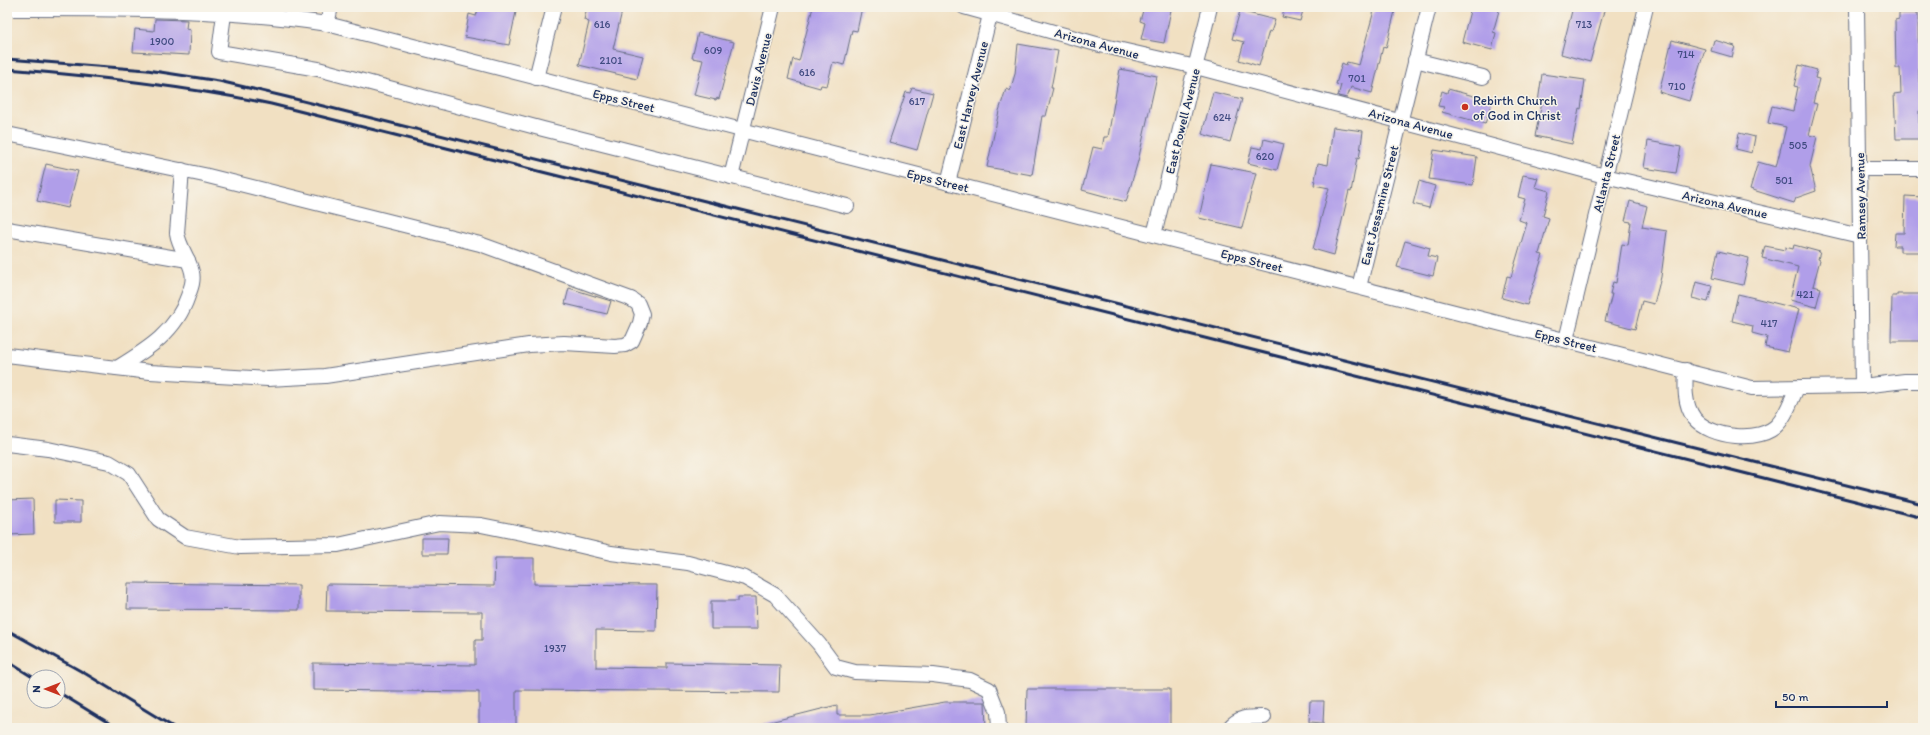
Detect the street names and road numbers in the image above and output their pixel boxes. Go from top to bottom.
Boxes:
street label: Arizona Avenue [1053,25,1141,62]
street label: Davis Avenue [742,31,775,107]
street label: East Harvey Avenue [950,40,991,151]
street label: East Powell Avenue [1162,67,1203,175]
street label: Epps Street [591,86,657,115]
street label: Arizona Avenue [1367,105,1455,142]
street label: Atlanta Street [1590,132,1623,214]
street label: East Jessamine Street [1357,143,1402,267]
street label: Ramsey Avenue [1852,152,1869,240]
street label: Epps Street [905,166,971,195]
street label: Arizona Avenue [1681,187,1769,222]
street label: Epps Street [1219,246,1285,275]
street label: Epps Street [1533,326,1599,355]

